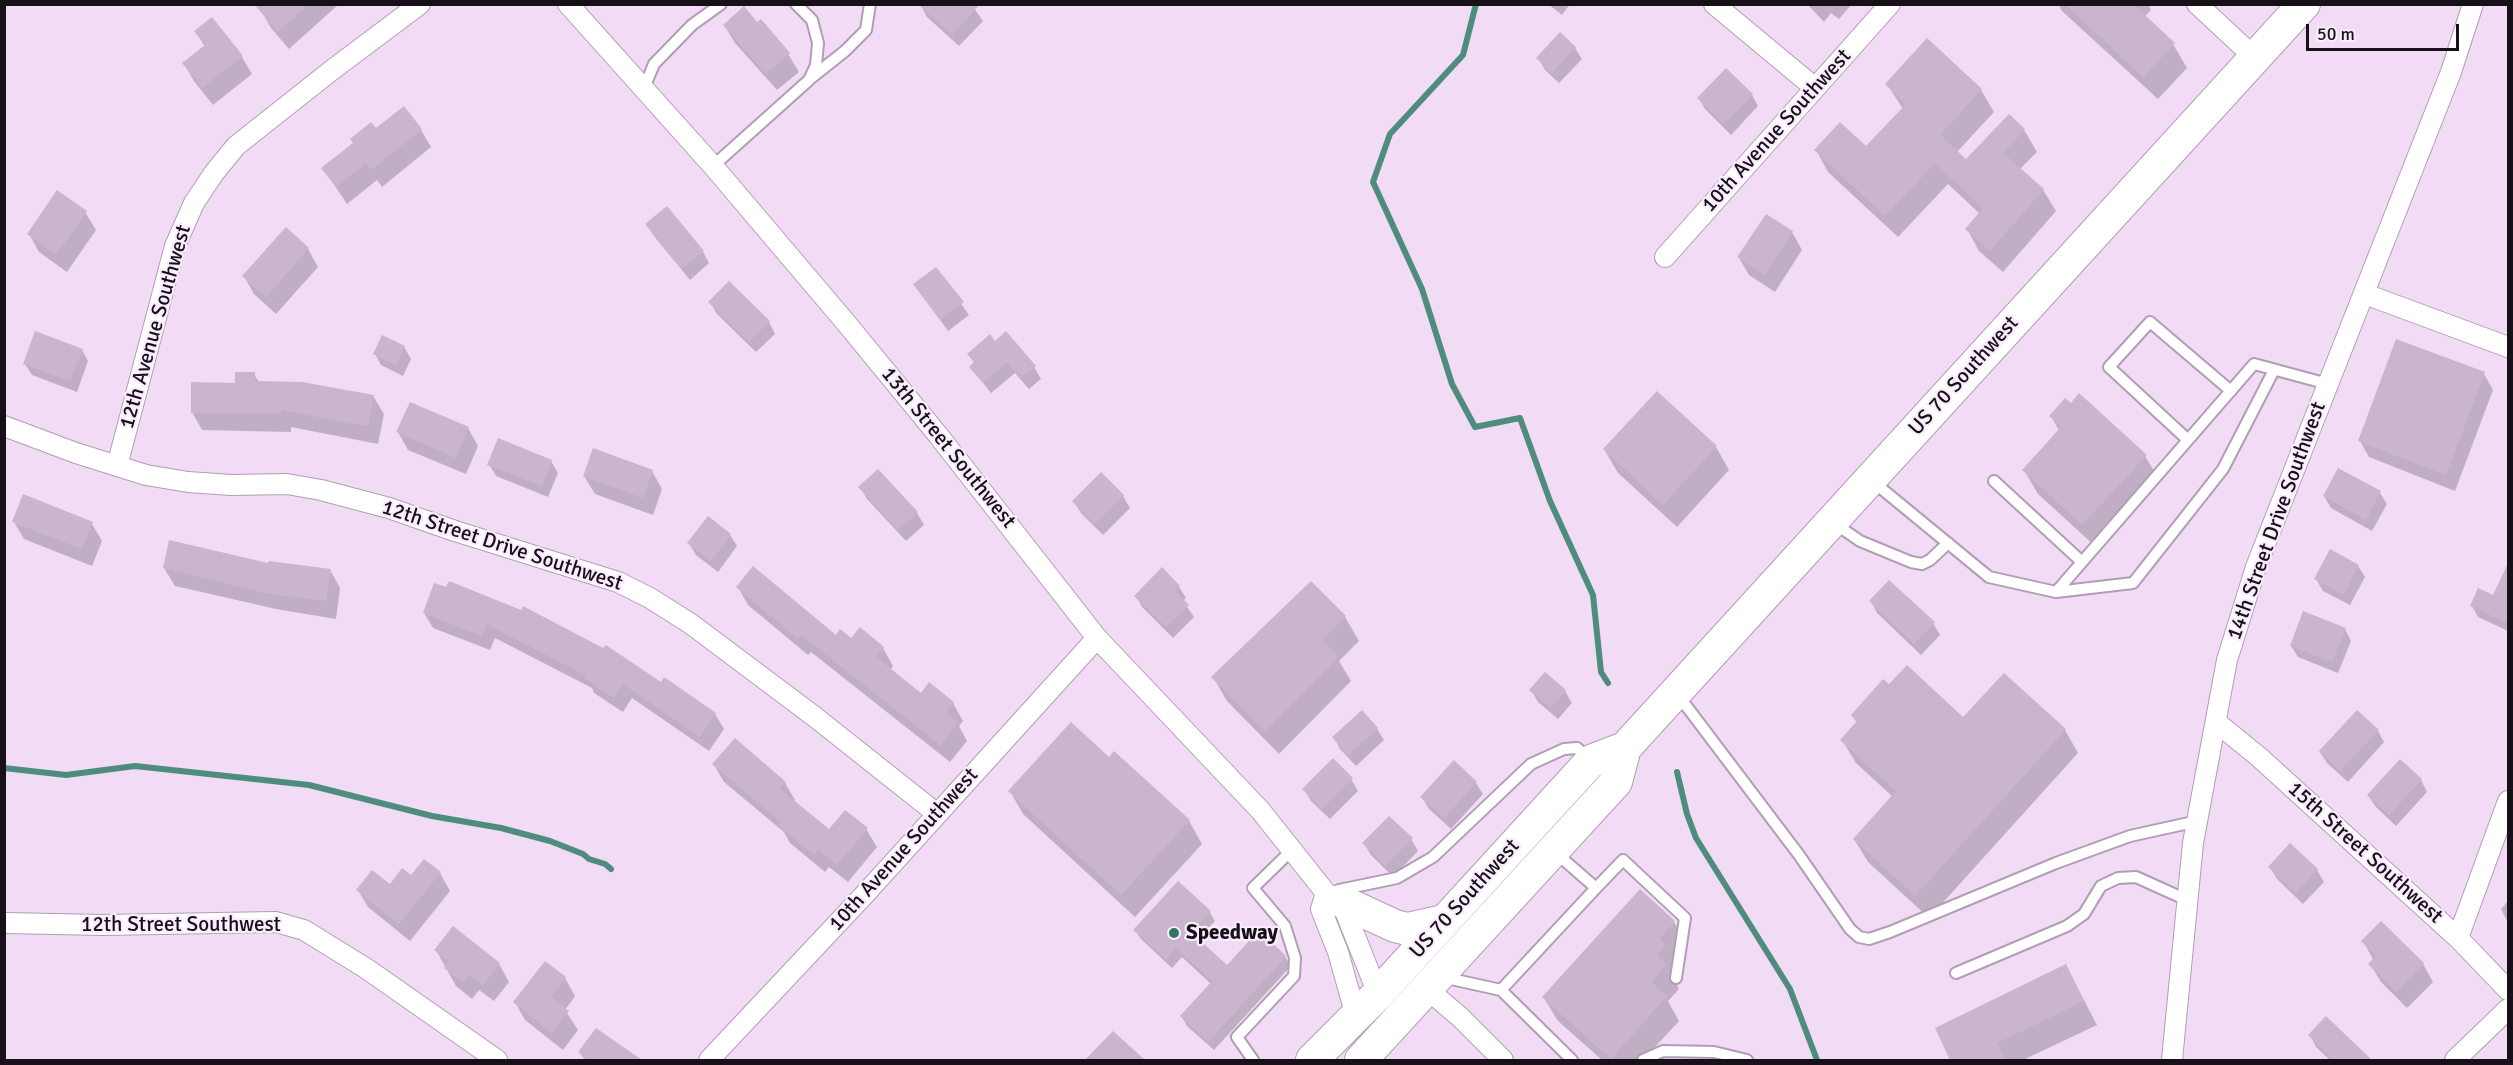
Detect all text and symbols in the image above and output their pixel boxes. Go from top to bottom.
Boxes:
scale bar [2309,12,2462,50]
text: 50 m [2317,23,2355,45]
street label: 10th Avenue Southwest [1697,44,1857,218]
street label: 12th Avenue Southwest [115,222,197,432]
street label: US 70 Southwest [1904,311,2024,441]
street label: 13th Street Southwest [875,362,1021,534]
street label: 14th Street Drive Southwest [2222,399,2332,643]
street label: 12th Street Drive Southwest [379,495,625,597]
street label: 10th Avenue Southwest [824,763,984,937]
street label: 15th Street Southwest [2282,777,2448,929]
street label: US 70 Southwest [1405,834,1525,964]
street label: 12th Street Southwest [81,912,281,938]
place label: Speedway [1186,920,1278,946]
marker: Speedway [1167,926,1181,940]

